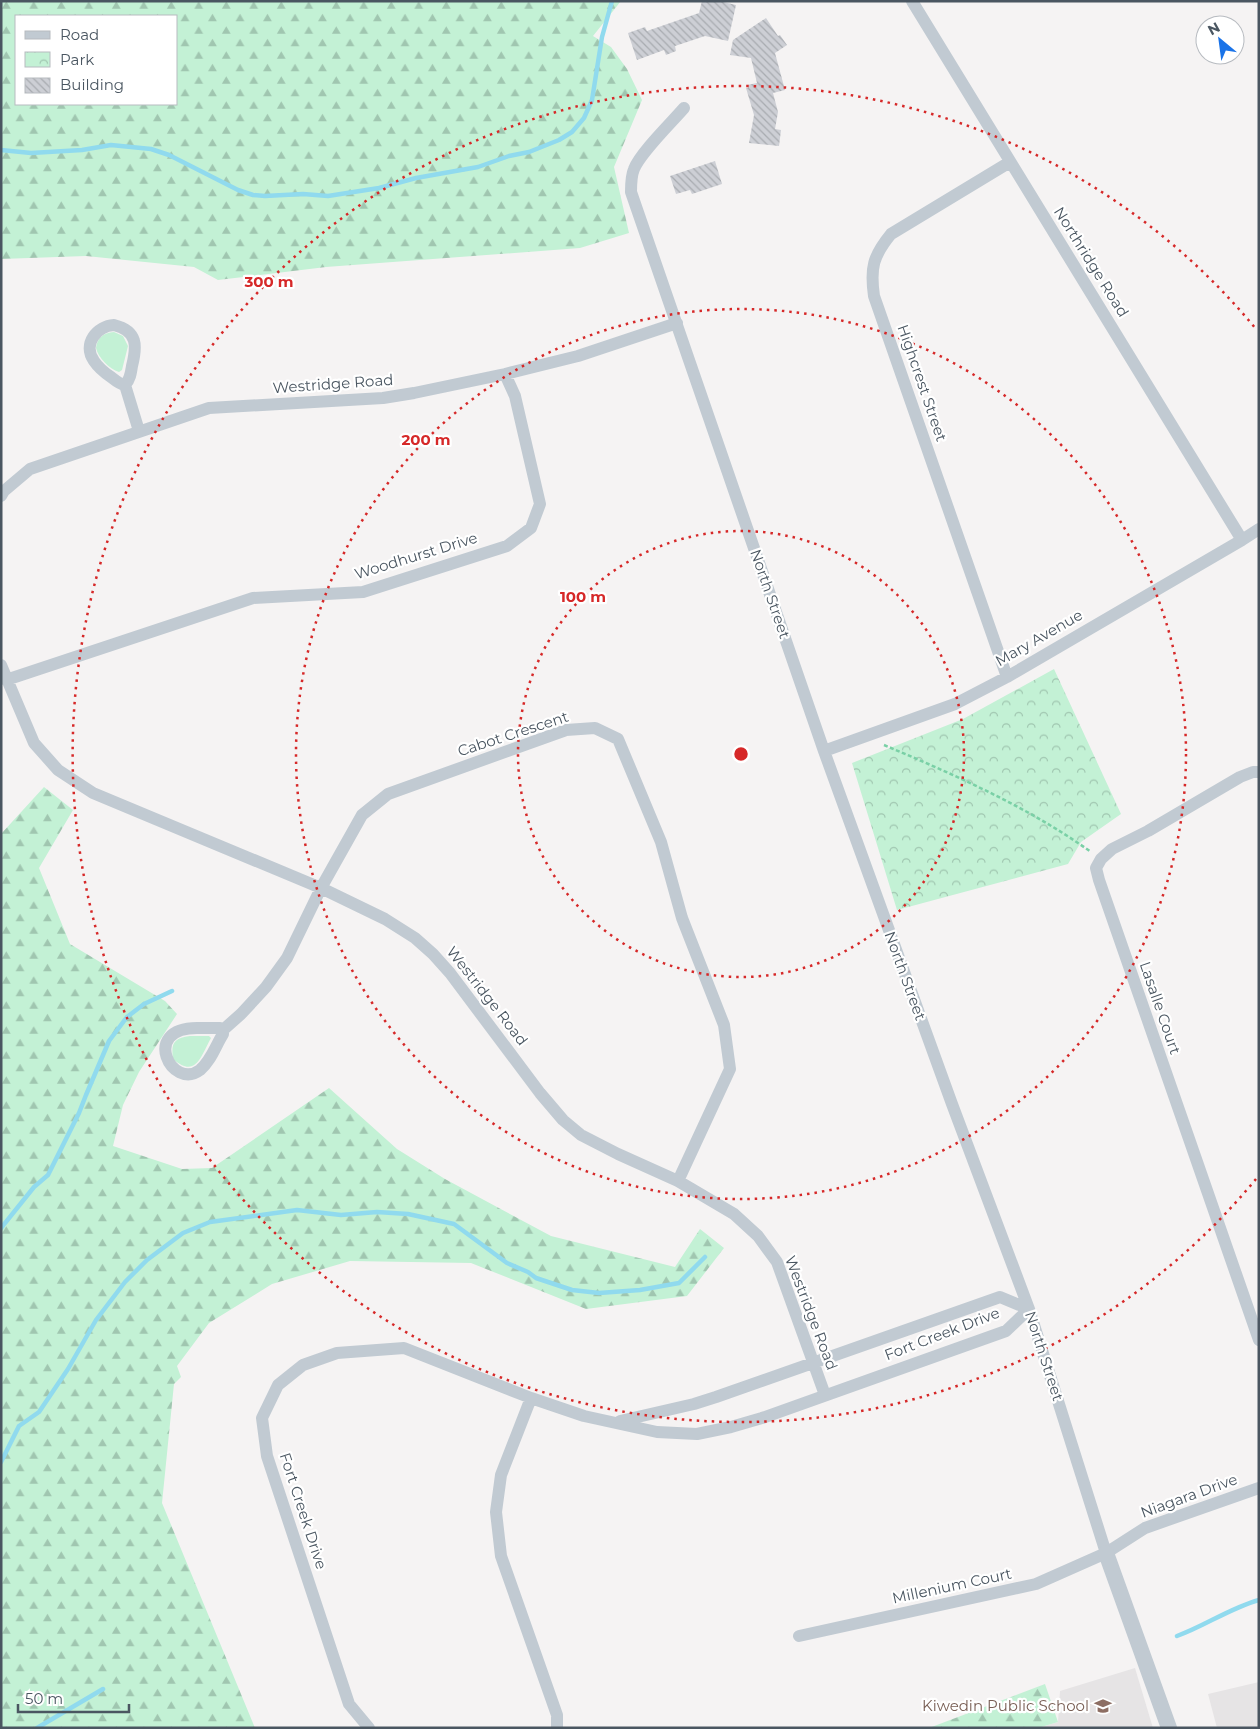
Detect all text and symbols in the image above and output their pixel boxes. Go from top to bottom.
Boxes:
legend [15,15,178,105]
north arrow [1195,15,1245,65]
text: N [1204,18,1223,39]
text: Road [60,25,99,44]
text: Park [60,50,94,69]
text: Building [60,75,124,94]
street label: Northridge Road [1050,203,1133,320]
text: 300 m [243,272,294,291]
street label: Highcrest Street [894,322,951,444]
street label: Westridge Road [272,370,394,397]
text: 200 m [401,430,451,449]
street label: Woodhurst Drive [352,528,480,583]
street label: North Street [746,547,795,641]
text: 100 m [560,587,606,606]
street label: Mary Avenue [992,605,1086,670]
street label: Cabot Crescent [455,707,571,760]
centre of rings [732,745,750,763]
street label: North Street [881,929,930,1023]
street label: Westridge Road [443,942,532,1049]
street label: Lasalle Court [1136,959,1185,1057]
street label: Westridge Road [781,1253,842,1373]
street label: Fort Creek Drive [882,1303,1002,1364]
street label: North Street [1021,1309,1068,1403]
street label: Fort Creek Drive [276,1450,331,1572]
street label: Niagara Drive [1138,1469,1240,1522]
street label: Millenium Court [890,1564,1013,1607]
scale bar [18,1682,129,1714]
text: 50 m [25,1689,63,1708]
place label: Kiwedin Public School [922,1696,1089,1715]
school or university icon: Kiwedin Public School [1093,1696,1113,1716]

